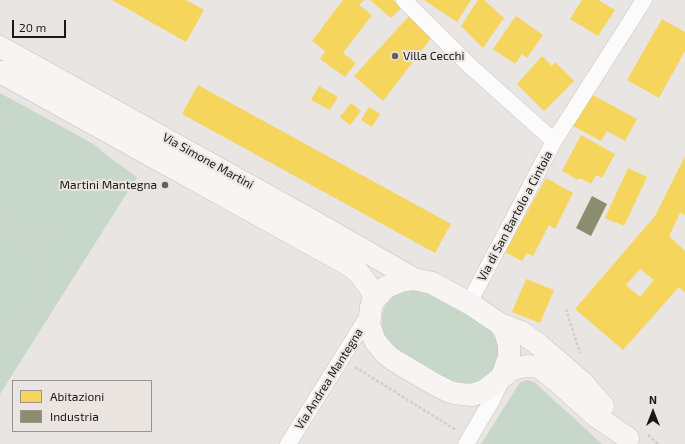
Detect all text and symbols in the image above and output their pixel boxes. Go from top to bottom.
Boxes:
scale bar [14,12,68,38]
text: 20 m [19,20,46,34]
place label: Villa Cecchi [403,49,465,63]
marker: Villa Cecchi [390,51,400,61]
street label: Via Simone Martini [160,130,256,192]
street label: Via di San Bartolo a Cintoia [475,148,555,284]
place label: Martini Mantegna [60,178,157,192]
marker: Martini Mantegna [160,180,170,190]
street label: Via Andrea Mantegna [292,326,366,432]
legend [12,380,152,432]
text: Abitazioni [50,389,104,403]
north arrow [633,392,673,432]
text: N [649,393,657,406]
text: Industria [50,409,99,423]

